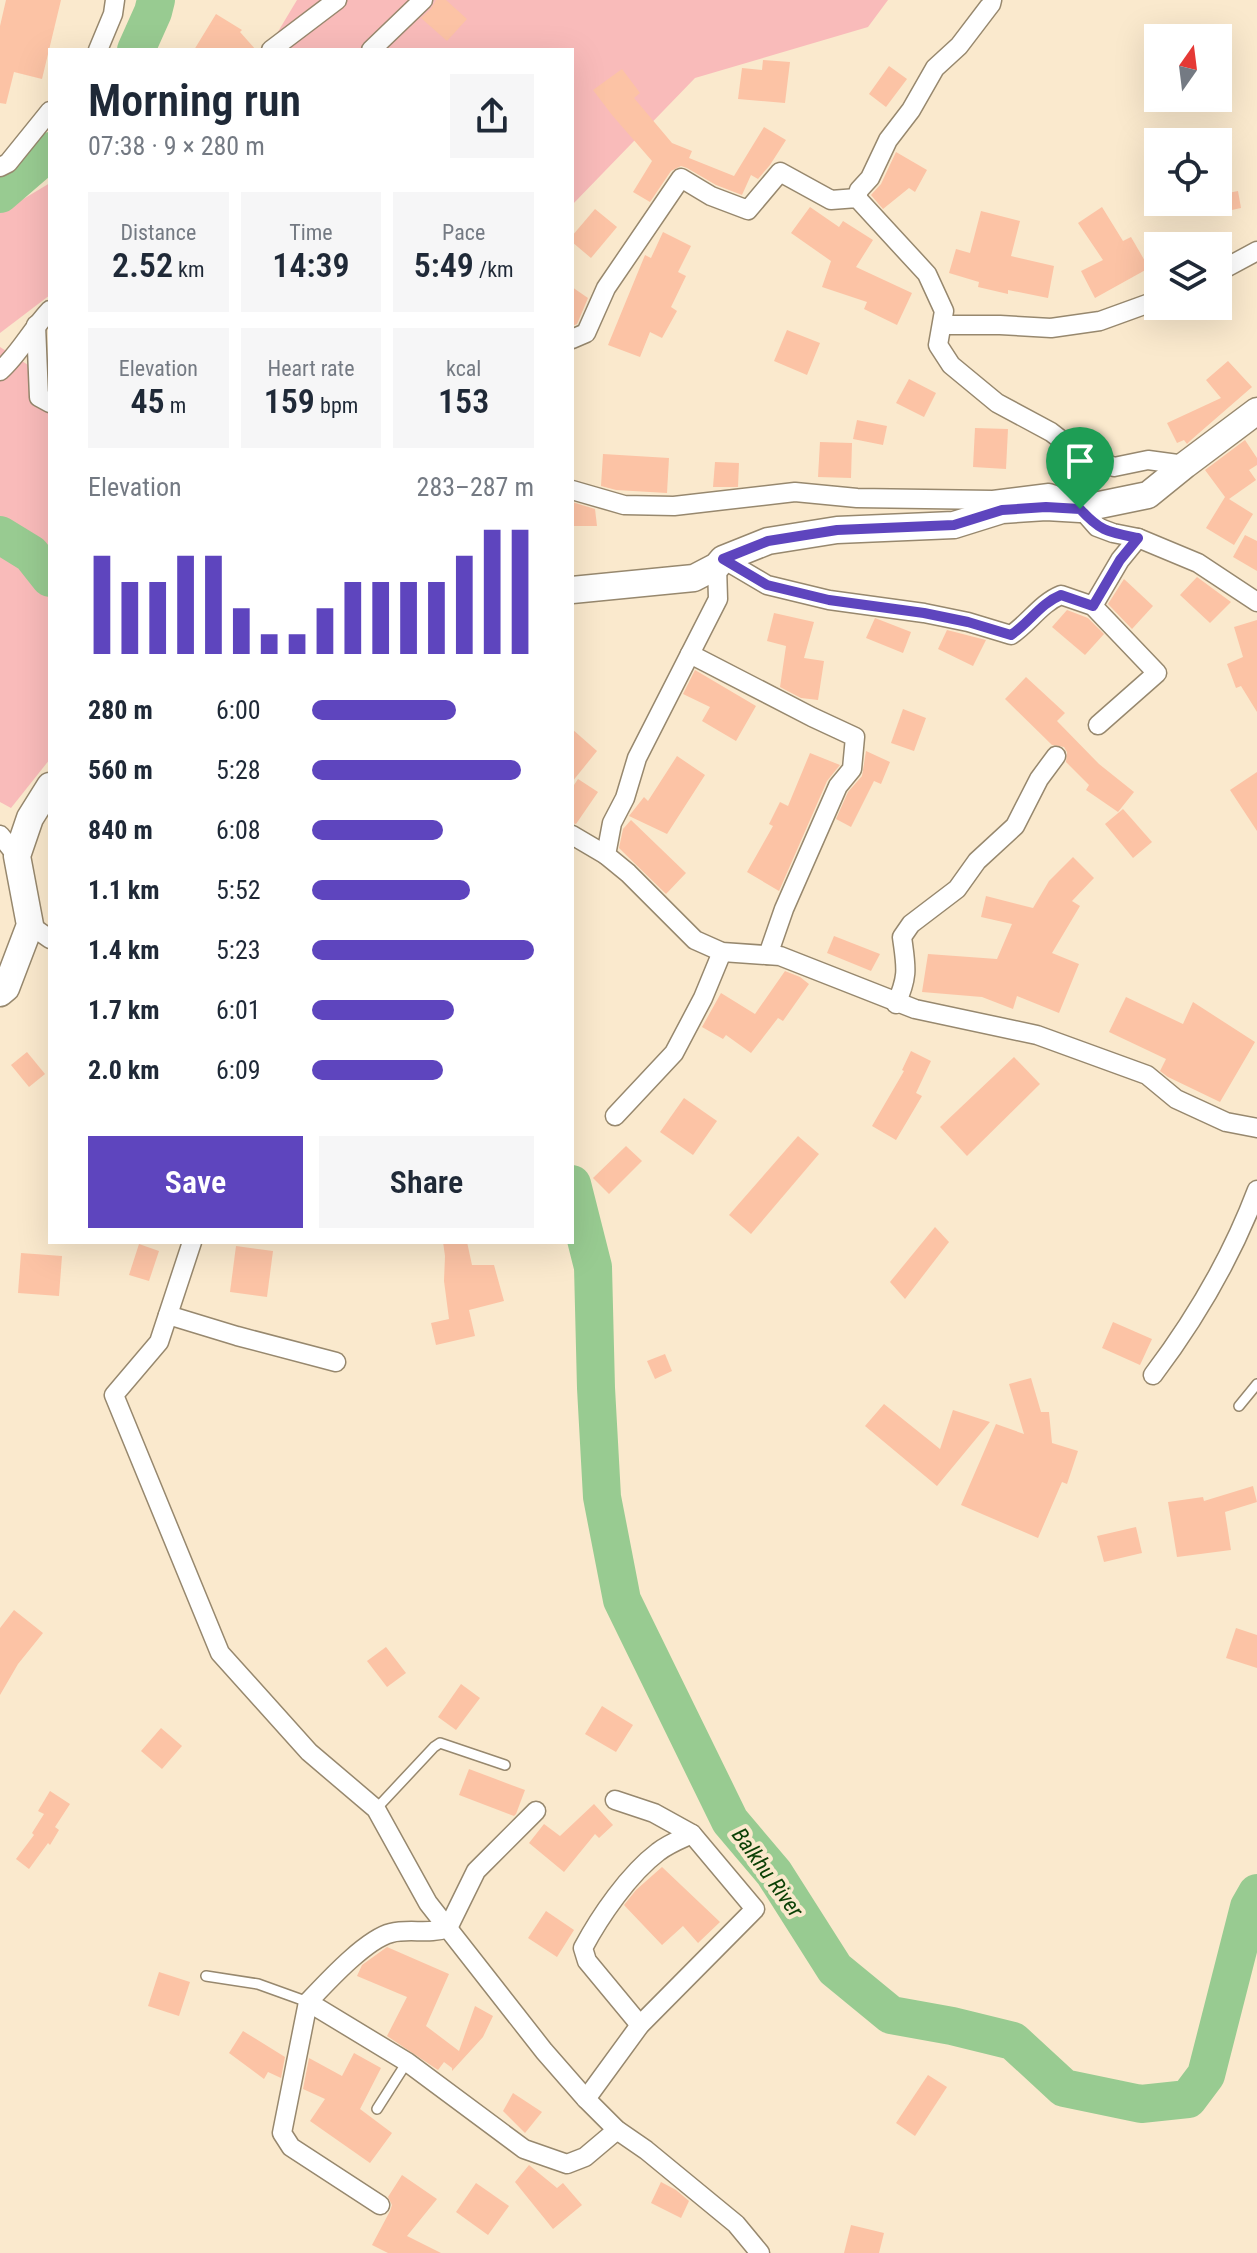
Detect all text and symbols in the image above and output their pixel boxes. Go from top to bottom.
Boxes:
north arrow [1144,24,1232,112]
map controls [1144,24,1232,320]
button: share [450,74,534,158]
text: Morning run [88,75,301,127]
button: locate [1144,128,1232,216]
text: 07:38 · 9 × 280 m [88,131,265,161]
text: Distance [120,220,196,245]
text: Time [289,220,333,245]
text: Pace [442,220,485,245]
button: layers [1144,232,1232,320]
text: 2.52 [112,245,173,285]
text: 14:39 [272,245,350,285]
text: 5:49 [414,245,474,285]
text: km [173,257,205,282]
text: /km [474,257,514,282]
text: Elevation [119,356,198,381]
text: Heart rate [268,356,354,381]
text: kcal [446,356,481,381]
text: 45 [130,381,165,421]
text: 159 [264,381,315,421]
text: 153 [438,381,489,421]
text: m [165,393,186,418]
text: bpm [315,393,358,418]
pin [1046,427,1114,509]
icon: arrive [1058,439,1102,483]
text: Elevation [88,472,182,502]
text: 283–287 m [417,472,534,502]
text: 280 m [88,695,153,725]
text: 6:00 [216,695,261,725]
text: 560 m [88,755,153,785]
text: 5:28 [216,755,261,785]
text: 840 m [88,815,153,845]
text: 6:08 [216,815,261,845]
text: 1.1 km [88,875,160,905]
text: 5:52 [216,875,261,905]
text: 1.4 km [88,935,160,965]
text: 5:23 [216,935,261,965]
text: 1.7 km [88,995,160,1025]
text: 6:01 [216,995,261,1025]
text: 2.0 km [88,1055,160,1085]
text: 6:09 [216,1055,261,1085]
button: Save [88,1136,303,1228]
button: Share [319,1136,534,1228]
water label: Balkhu River [727,1823,808,1922]

